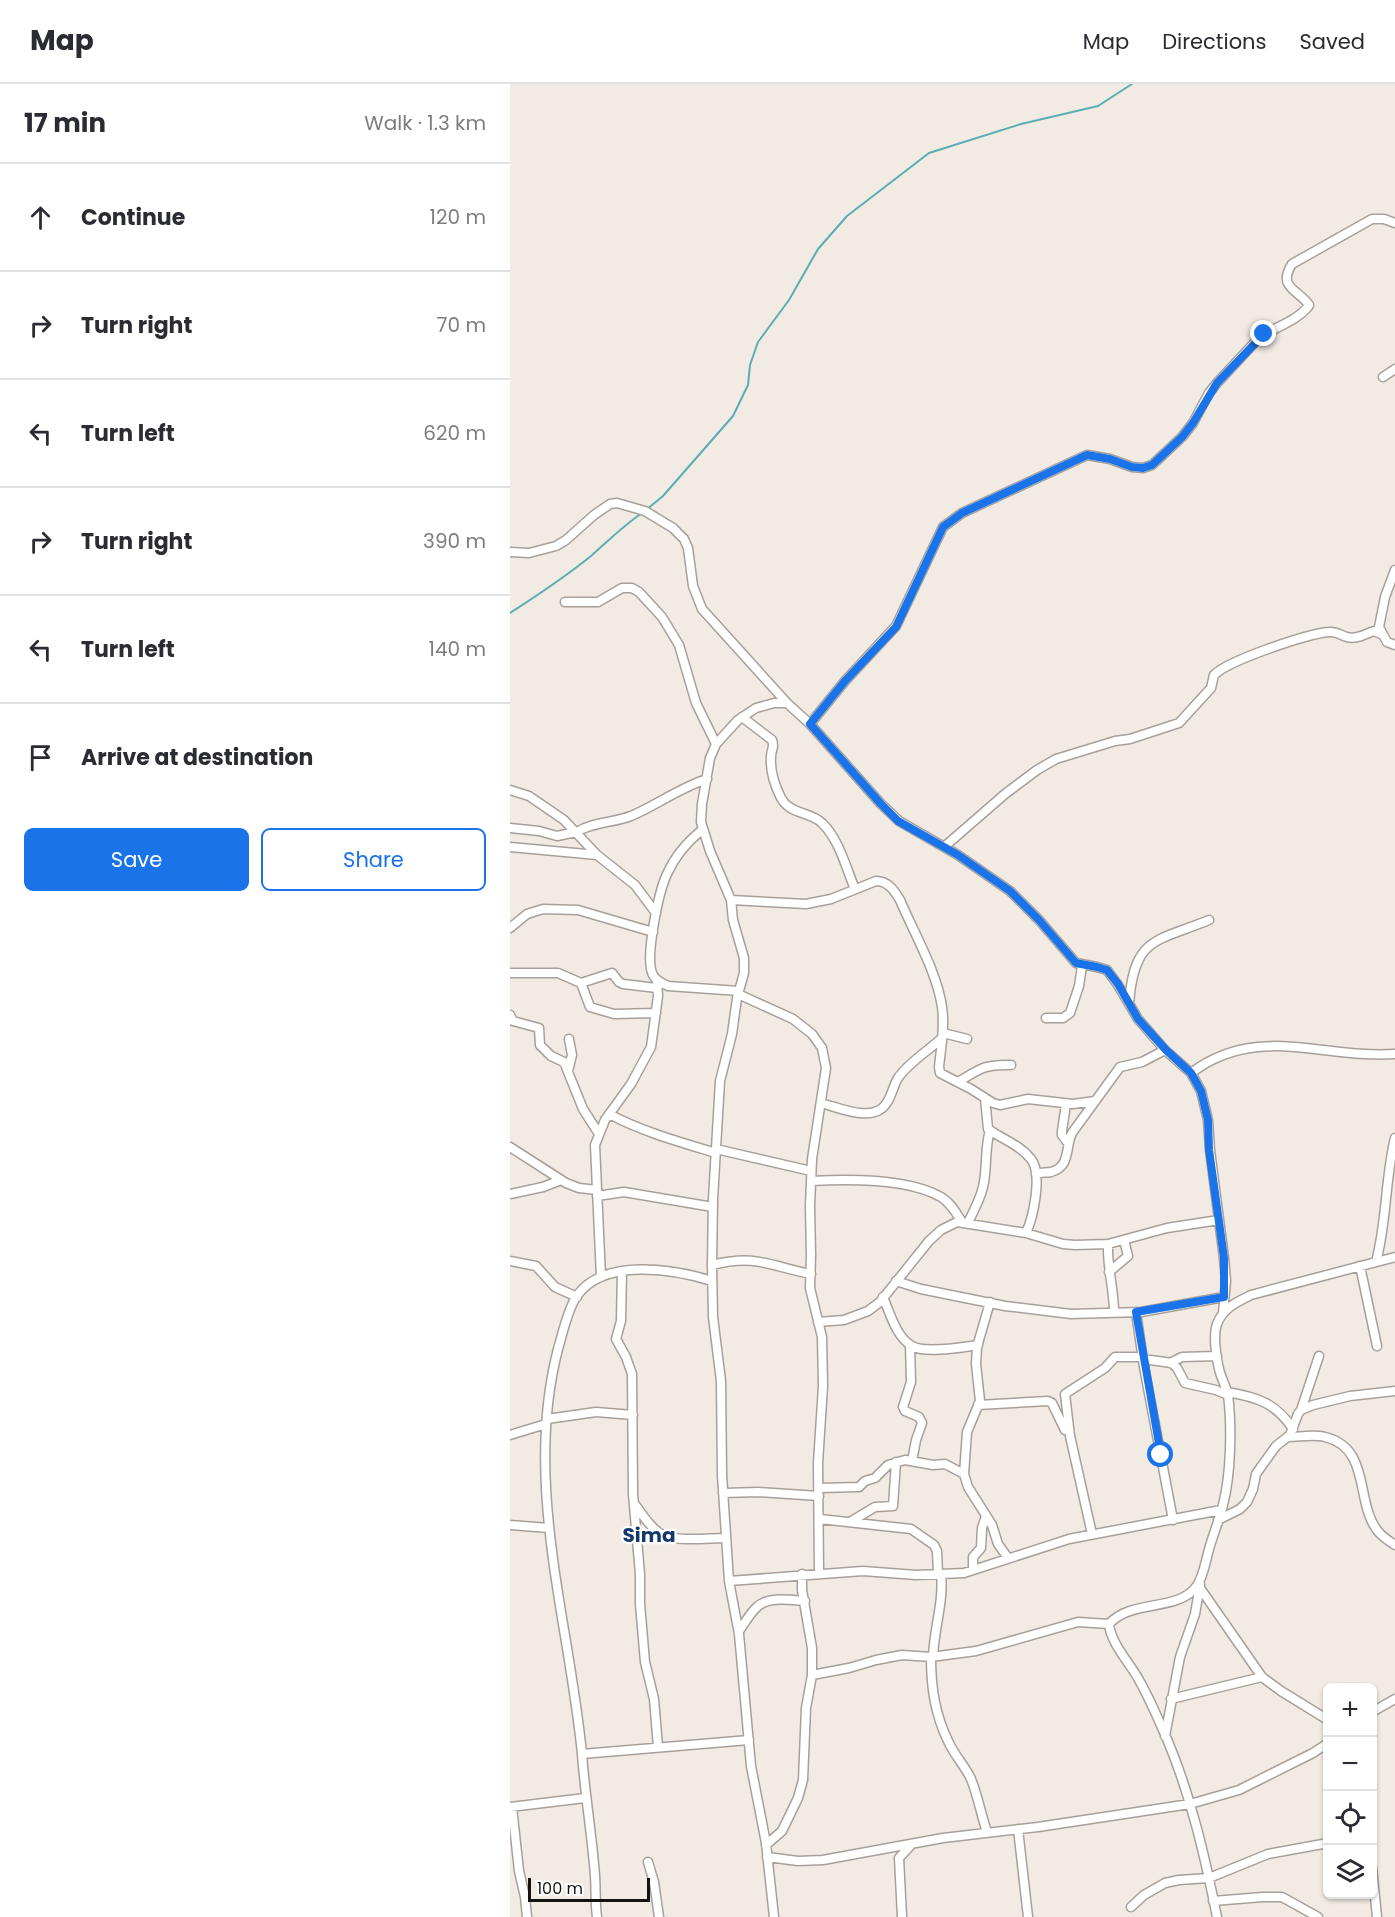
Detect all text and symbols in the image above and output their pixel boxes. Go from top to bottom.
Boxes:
text: Map [30,21,94,60]
text: Map [1083,27,1129,56]
text: Directions [1162,27,1266,56]
text: Saved [1299,27,1365,56]
text: 17 min [24,105,106,141]
text: Walk · 1.3 km [364,109,486,137]
icon: ahead [24,201,57,234]
text: Continue [81,202,185,233]
text: 120 m [430,203,486,231]
icon: right [24,309,57,342]
text: Turn right [81,310,192,341]
text: 70 m [437,311,486,339]
route end [1250,320,1276,346]
icon: left [24,417,57,450]
text: Turn left [81,418,175,449]
text: 620 m [423,419,486,447]
icon: right [24,525,57,558]
text: Turn right [81,526,192,557]
text: 390 m [423,527,486,555]
icon: left [24,633,57,666]
text: Turn left [81,634,175,665]
text: 140 m [429,635,486,663]
icon: arrive [24,741,57,774]
text: Arrive at destination [81,742,313,773]
button: Save [24,828,249,891]
button: Share [261,828,486,891]
route start [1147,1441,1173,1467]
district label: Sima [623,1521,675,1549]
map controls [1323,1683,1377,1899]
button: + [1323,1683,1377,1737]
button: − [1323,1737,1377,1791]
button: locate [1323,1791,1377,1845]
button: layers [1323,1845,1377,1899]
scale bar [528,1875,650,1902]
text: 100 m [537,1877,583,1900]

